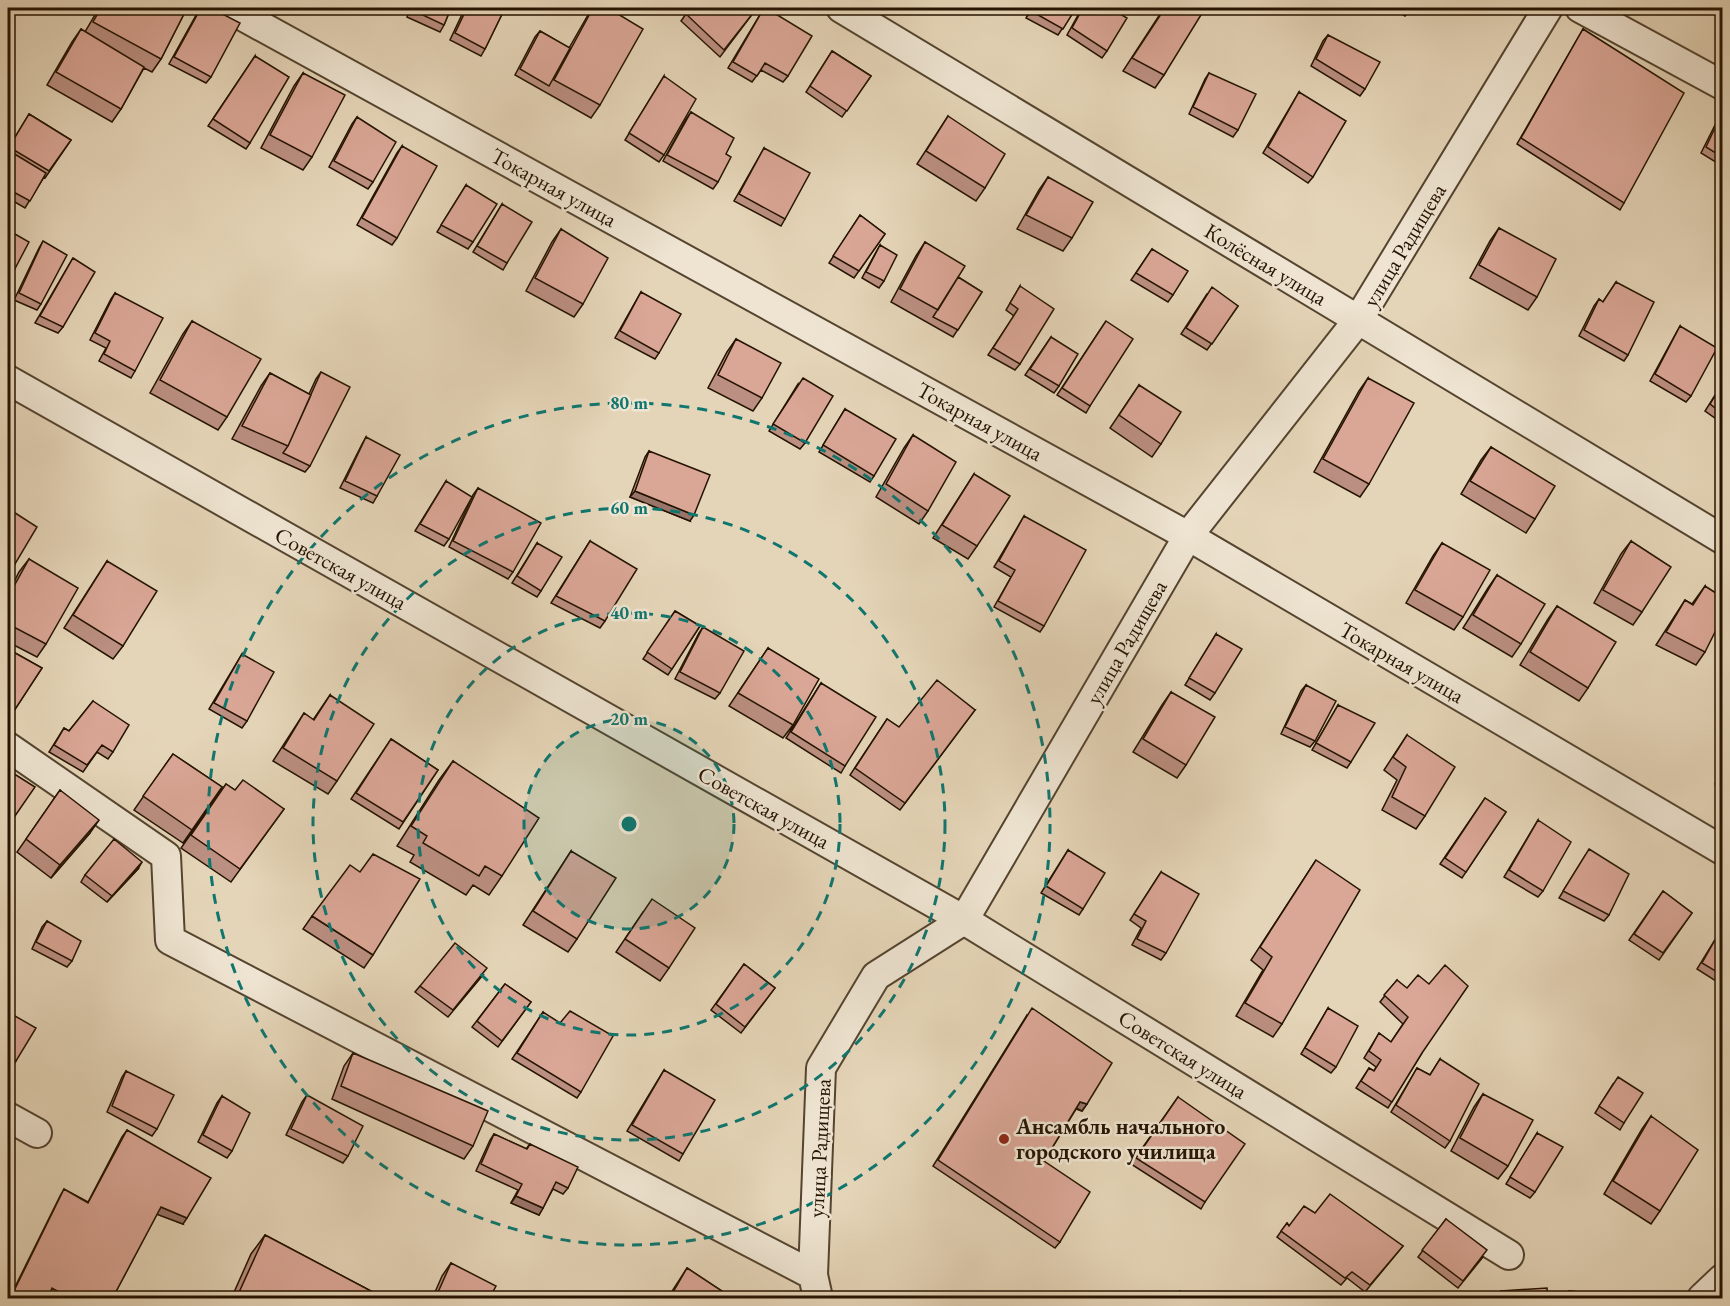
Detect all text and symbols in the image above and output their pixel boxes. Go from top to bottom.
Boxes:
street label: Токарная улица [486,141,622,234]
street label: улица Радищева [1356,178,1453,312]
street label: Колёсная улица [1199,216,1332,312]
street label: Токарная улица [912,375,1048,468]
text: 80 m [610,391,648,414]
text: 60 m [610,496,648,519]
street label: Советская улица [270,520,412,617]
street label: улица Радищева [1079,575,1174,710]
text: 40 m [610,601,648,624]
street label: Токарная улица [1334,615,1470,710]
text: 20 m [610,707,648,730]
street label: Советская улица [693,759,835,856]
centre of rings [619,814,639,834]
street label: Советская улица [1113,1003,1253,1106]
street label: улица Радищева [801,1078,838,1218]
place label: Ансамбль начального городского училища [1015,1112,1225,1166]
marker: Ансамбль начального городского училища [997,1132,1011,1146]

